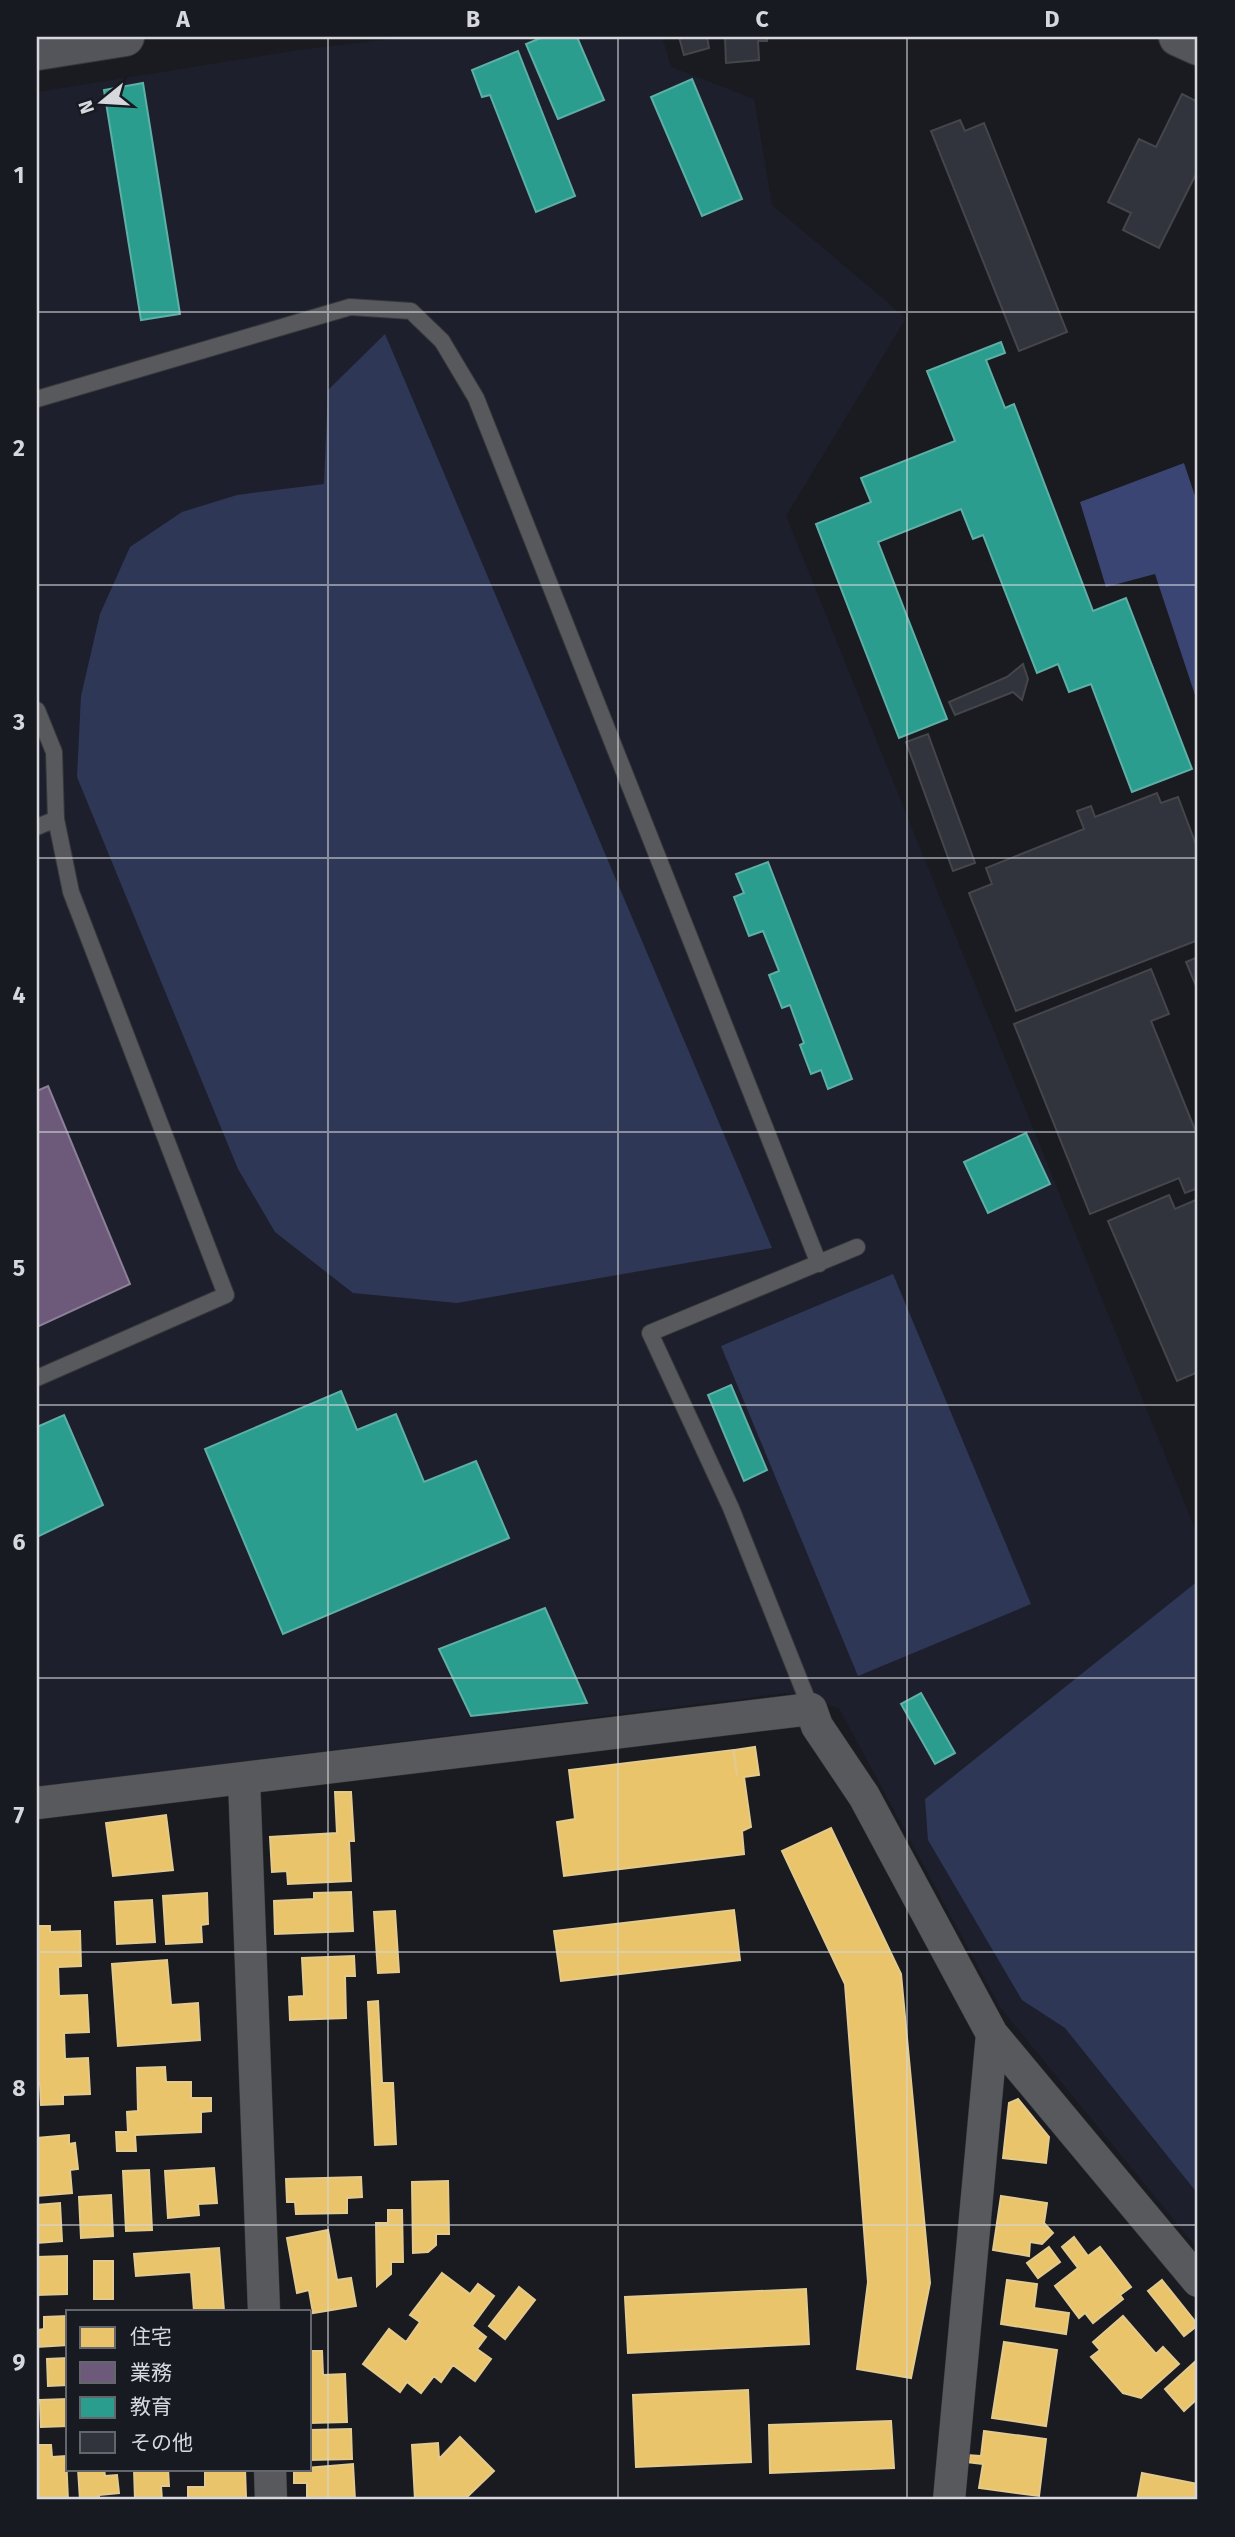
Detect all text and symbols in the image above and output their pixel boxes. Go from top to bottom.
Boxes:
text: A [175,5,190,33]
text: B [466,5,480,33]
text: C [755,5,769,33]
text: D [1045,5,1060,33]
north arrow [66,66,136,136]
text: N [73,98,99,117]
text: 1 [14,161,24,189]
text: 2 [13,434,25,462]
text: 3 [12,708,25,736]
text: 4 [13,981,26,1009]
text: 5 [13,1254,25,1282]
text: 6 [13,1528,26,1556]
text: 7 [14,1801,25,1829]
text: 8 [12,2074,26,2102]
legend [66,2310,312,2470]
text: 住宅 [130,2324,172,2350]
text: 9 [13,2348,26,2376]
text: 業務 [130,2360,172,2386]
text: 教育 [130,2394,172,2420]
text: その他 [130,2430,193,2456]

